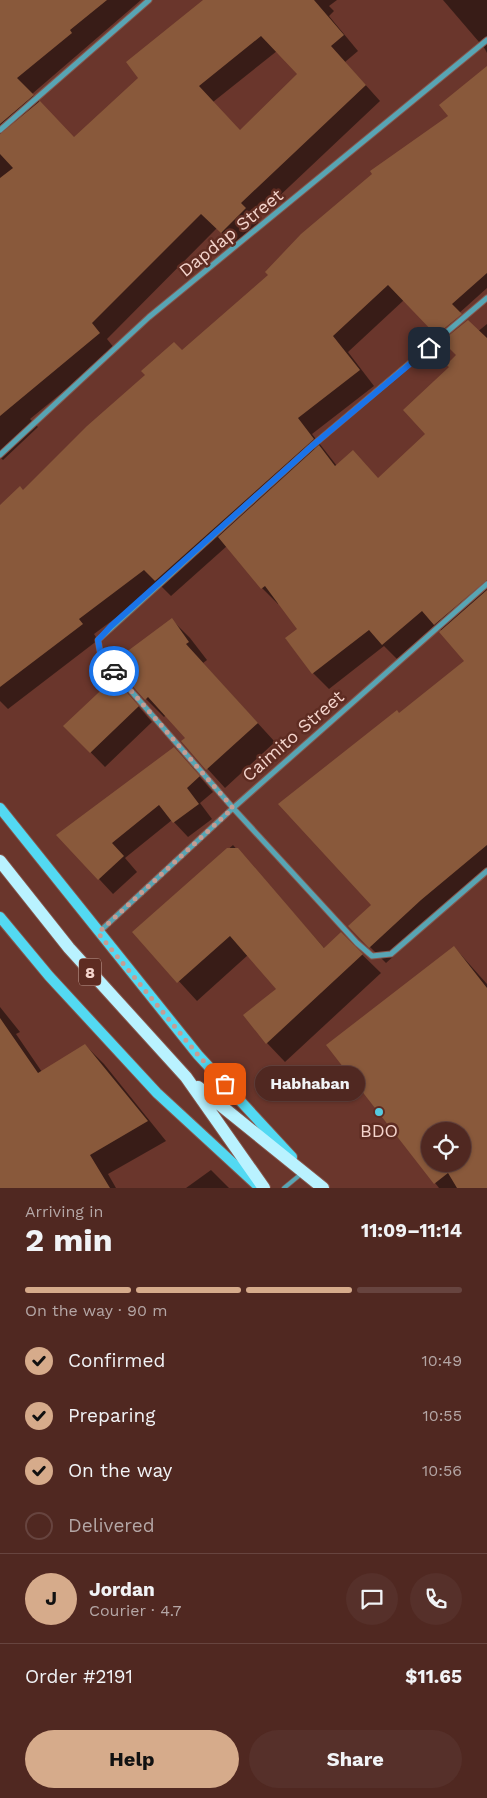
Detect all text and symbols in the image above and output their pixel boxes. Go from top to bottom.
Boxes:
street label: Dapdap Street [175,184,287,281]
pin [408,327,450,369]
icon: home [415,334,443,362]
courier [89,646,139,696]
icon: car [100,657,128,685]
street label: Caimito Street [238,685,348,786]
road number: 8 [79,959,101,986]
pin [204,1063,246,1105]
callout: Habhaban [255,1066,365,1102]
icon: bag [211,1070,239,1098]
text: Habhaban [270,1074,350,1093]
marker: BDO [373,1106,385,1118]
place label: BDO [360,1120,398,1141]
map controls [421,1122,471,1172]
button: locate [421,1122,471,1172]
text: Arriving in [25,1202,103,1221]
text: 11:09–11:14 [361,1219,462,1242]
text: 2 min [25,1221,113,1259]
text: On the way · 90 m [25,1301,168,1320]
icon: check [25,1347,53,1375]
text: Confirmed [68,1349,165,1372]
text: 10:49 [421,1351,462,1370]
icon: check [25,1402,53,1430]
text: Preparing [68,1404,155,1427]
text: 10:55 [422,1406,462,1425]
icon: check [25,1457,53,1485]
text: On the way [68,1459,172,1482]
text: 10:56 [422,1461,462,1480]
text: Delivered [68,1514,155,1537]
button: chat [346,1573,398,1625]
button: phone [410,1573,462,1625]
text: Jordan [89,1578,155,1601]
text: J [45,1587,57,1610]
text: Courier · 4.7 [89,1601,182,1620]
text: Order #2191 [25,1665,133,1688]
text: $11.65 [405,1665,462,1688]
button: Help [25,1730,239,1788]
button: Share [249,1730,462,1788]

